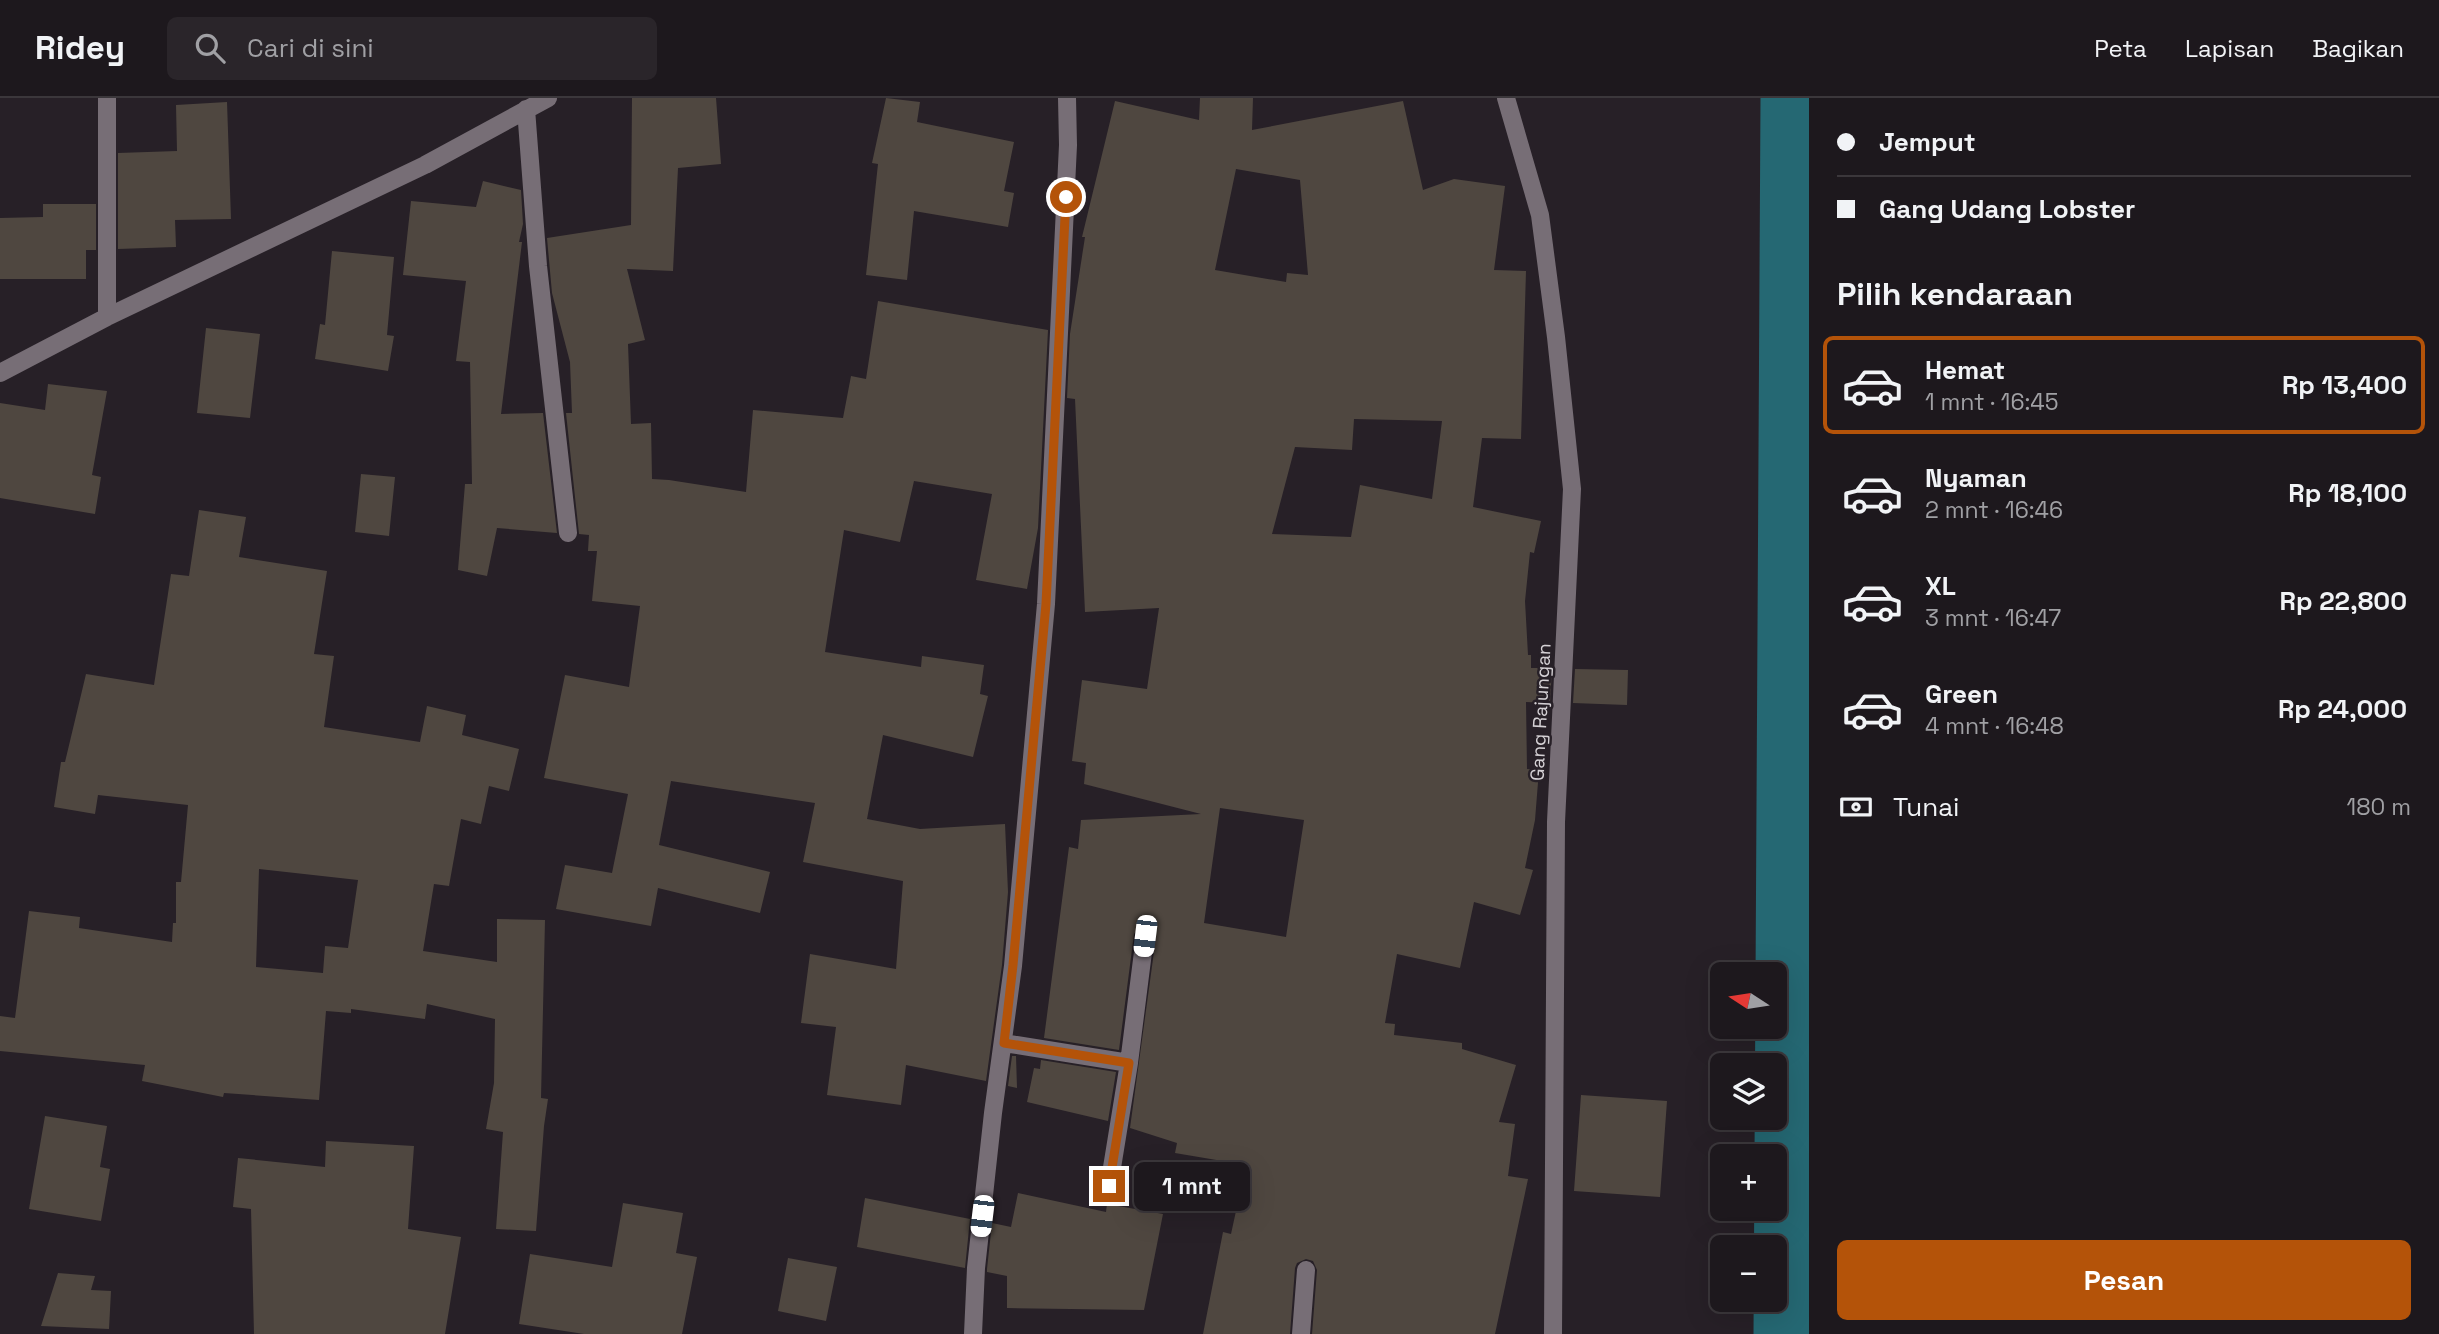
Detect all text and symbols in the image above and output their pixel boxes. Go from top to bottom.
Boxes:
search box [167,17,657,80]
text: Ridey [35,27,125,69]
icon: search [191,29,229,67]
text: Cari di sini [247,31,374,65]
text: Peta [2094,33,2147,64]
text: Lapisan [2185,33,2274,64]
text: Bagikan [2312,33,2404,64]
text: Jemput [1879,125,1976,159]
route start [1050,181,1082,213]
text: Gang Udang Lobster [1879,192,2135,226]
text: Pilih kendaraan [1837,274,2073,314]
text: Hemat [1925,353,2005,387]
icon: car [1841,354,1904,417]
text: Rp 13,400 [2282,368,2407,402]
text: 1 mnt · 16:45 [1925,387,2058,417]
text: Nyaman [1925,461,2027,495]
icon: car [1841,462,1904,525]
text: Rp 18,100 [2288,476,2407,510]
text: 2 mnt · 16:46 [1925,495,2063,525]
text: XL [1925,569,1956,603]
icon: car [1841,570,1904,633]
text: Rp 22,800 [2280,584,2407,618]
text: 3 mnt · 16:47 [1925,603,2061,633]
street label: Gang Rajungan [1524,643,1557,782]
text: Green [1925,677,1998,711]
icon: car [1841,678,1904,741]
text: Rp 24,000 [2278,692,2407,726]
text: 4 mnt · 16:48 [1925,711,2064,741]
icon: cash [1837,788,1875,826]
text: Tunai [1893,790,1959,824]
text: 180 m [2347,792,2411,822]
car [1133,914,1158,958]
north arrow [1710,962,1787,1040]
map controls [1710,962,1787,1312]
button: layers [1710,1053,1787,1130]
button: + [1710,1144,1787,1221]
callout: 1 mnt [1134,1162,1249,1210]
route end [1093,1170,1125,1202]
text: 1 mnt [1162,1171,1222,1201]
car [970,1194,995,1238]
button: − [1710,1235,1787,1312]
button: Pesan [1837,1240,2411,1320]

